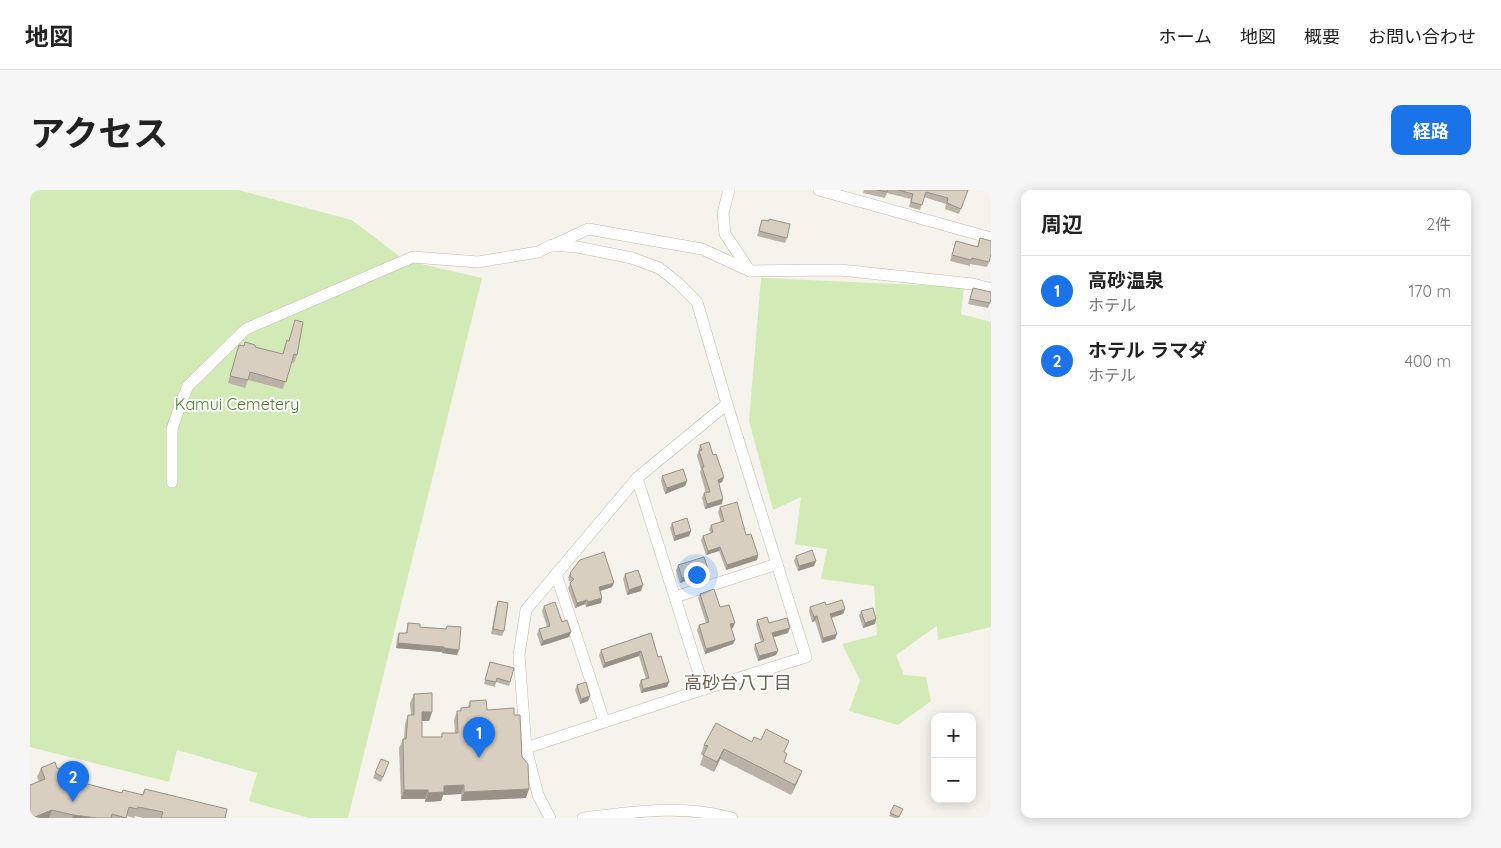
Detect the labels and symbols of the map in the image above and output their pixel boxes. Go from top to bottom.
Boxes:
park label: Kamui Cemetery [175,394,299,414]
your location [684,562,710,588]
district label: 高砂台八丁目 [684,671,792,694]
pin: 1 [463,717,495,758]
pin: 2 [57,761,89,802]

